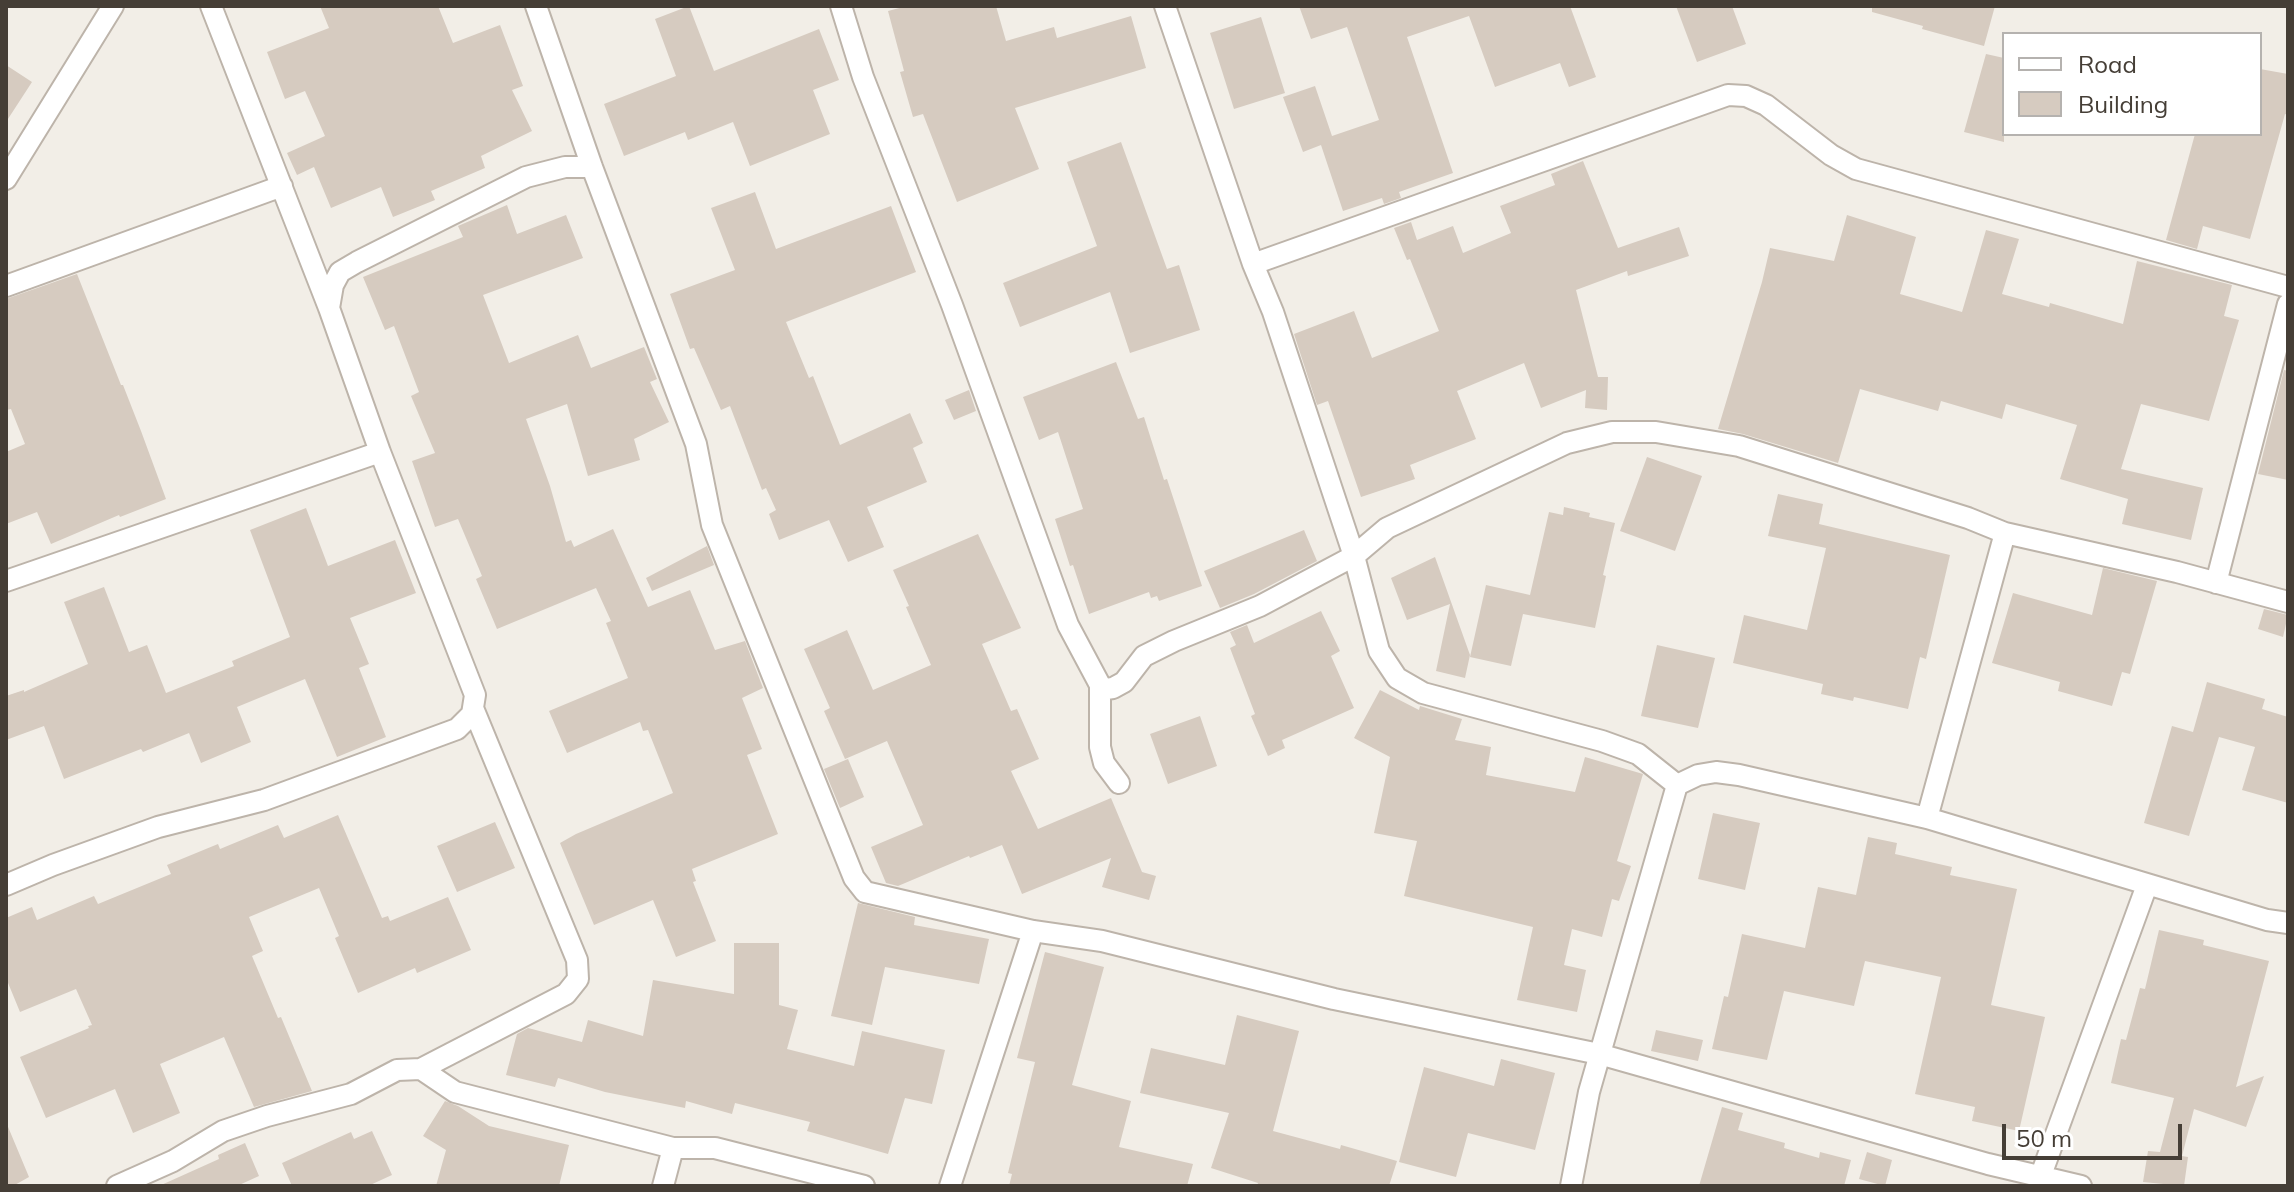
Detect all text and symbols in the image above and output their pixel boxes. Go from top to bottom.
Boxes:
legend [2002,32,2262,136]
text: Road [2078,49,2137,79]
text: Building [2078,89,2168,119]
scale bar [2006,1108,2186,1158]
text: 50 m [2016,1123,2072,1153]

